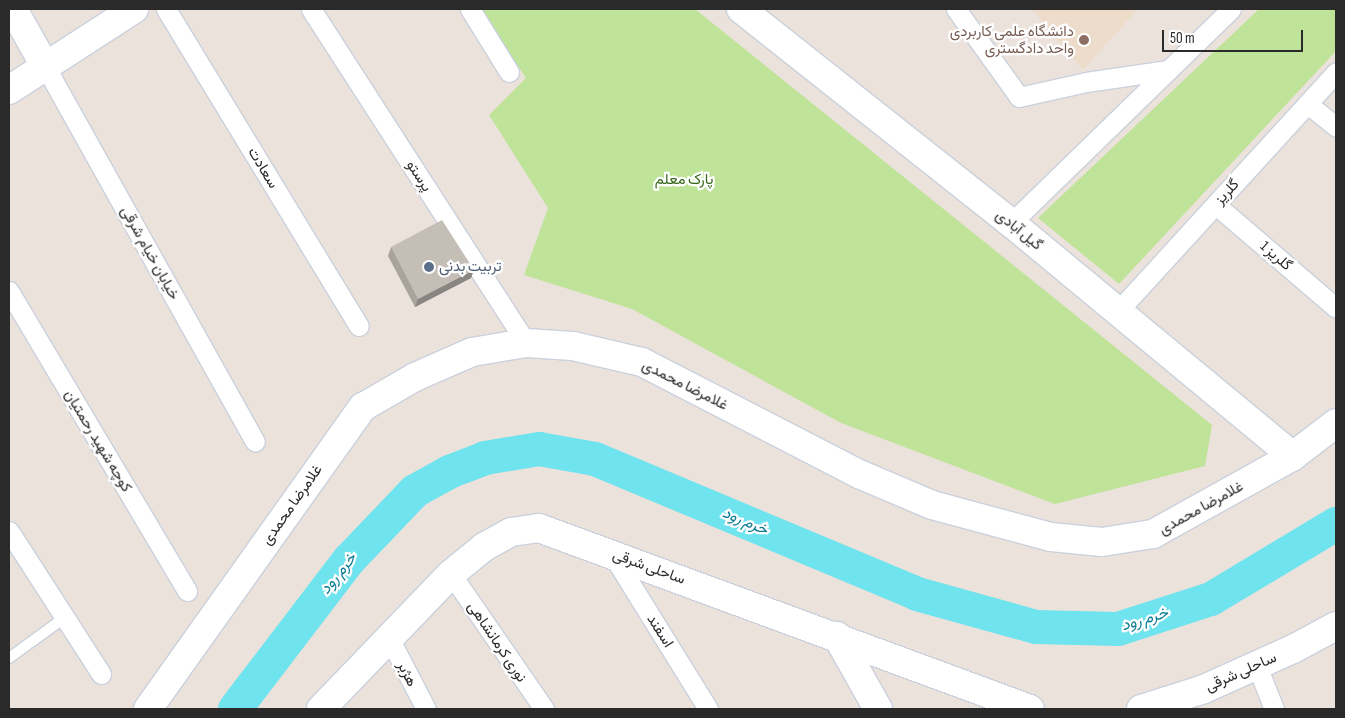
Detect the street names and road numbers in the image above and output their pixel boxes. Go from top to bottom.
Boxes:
street label: سعادت [244,144,282,192]
street label: پرستو [402,157,436,195]
street label: گلریز [1211,176,1243,208]
street label: خیابان خیام شرقی [117,203,183,303]
street label: گیل آبادی [992,206,1046,254]
street label: گلریز 1 [1257,237,1295,275]
street label: غلامرضا محمدی [639,356,731,414]
street label: کوچه شهید رحمتیان [60,387,136,495]
street label: غلامرضا محمدی [258,461,326,549]
street label: غلامرضا محمدی [1156,477,1246,539]
street label: ساحلی شرقی [610,546,688,588]
street label: نوری کرمانشاهی [463,598,531,686]
street label: اسفند [643,611,677,651]
street label: ساحلی شرقی [1203,648,1279,696]
street label: هژبر [393,658,421,690]

